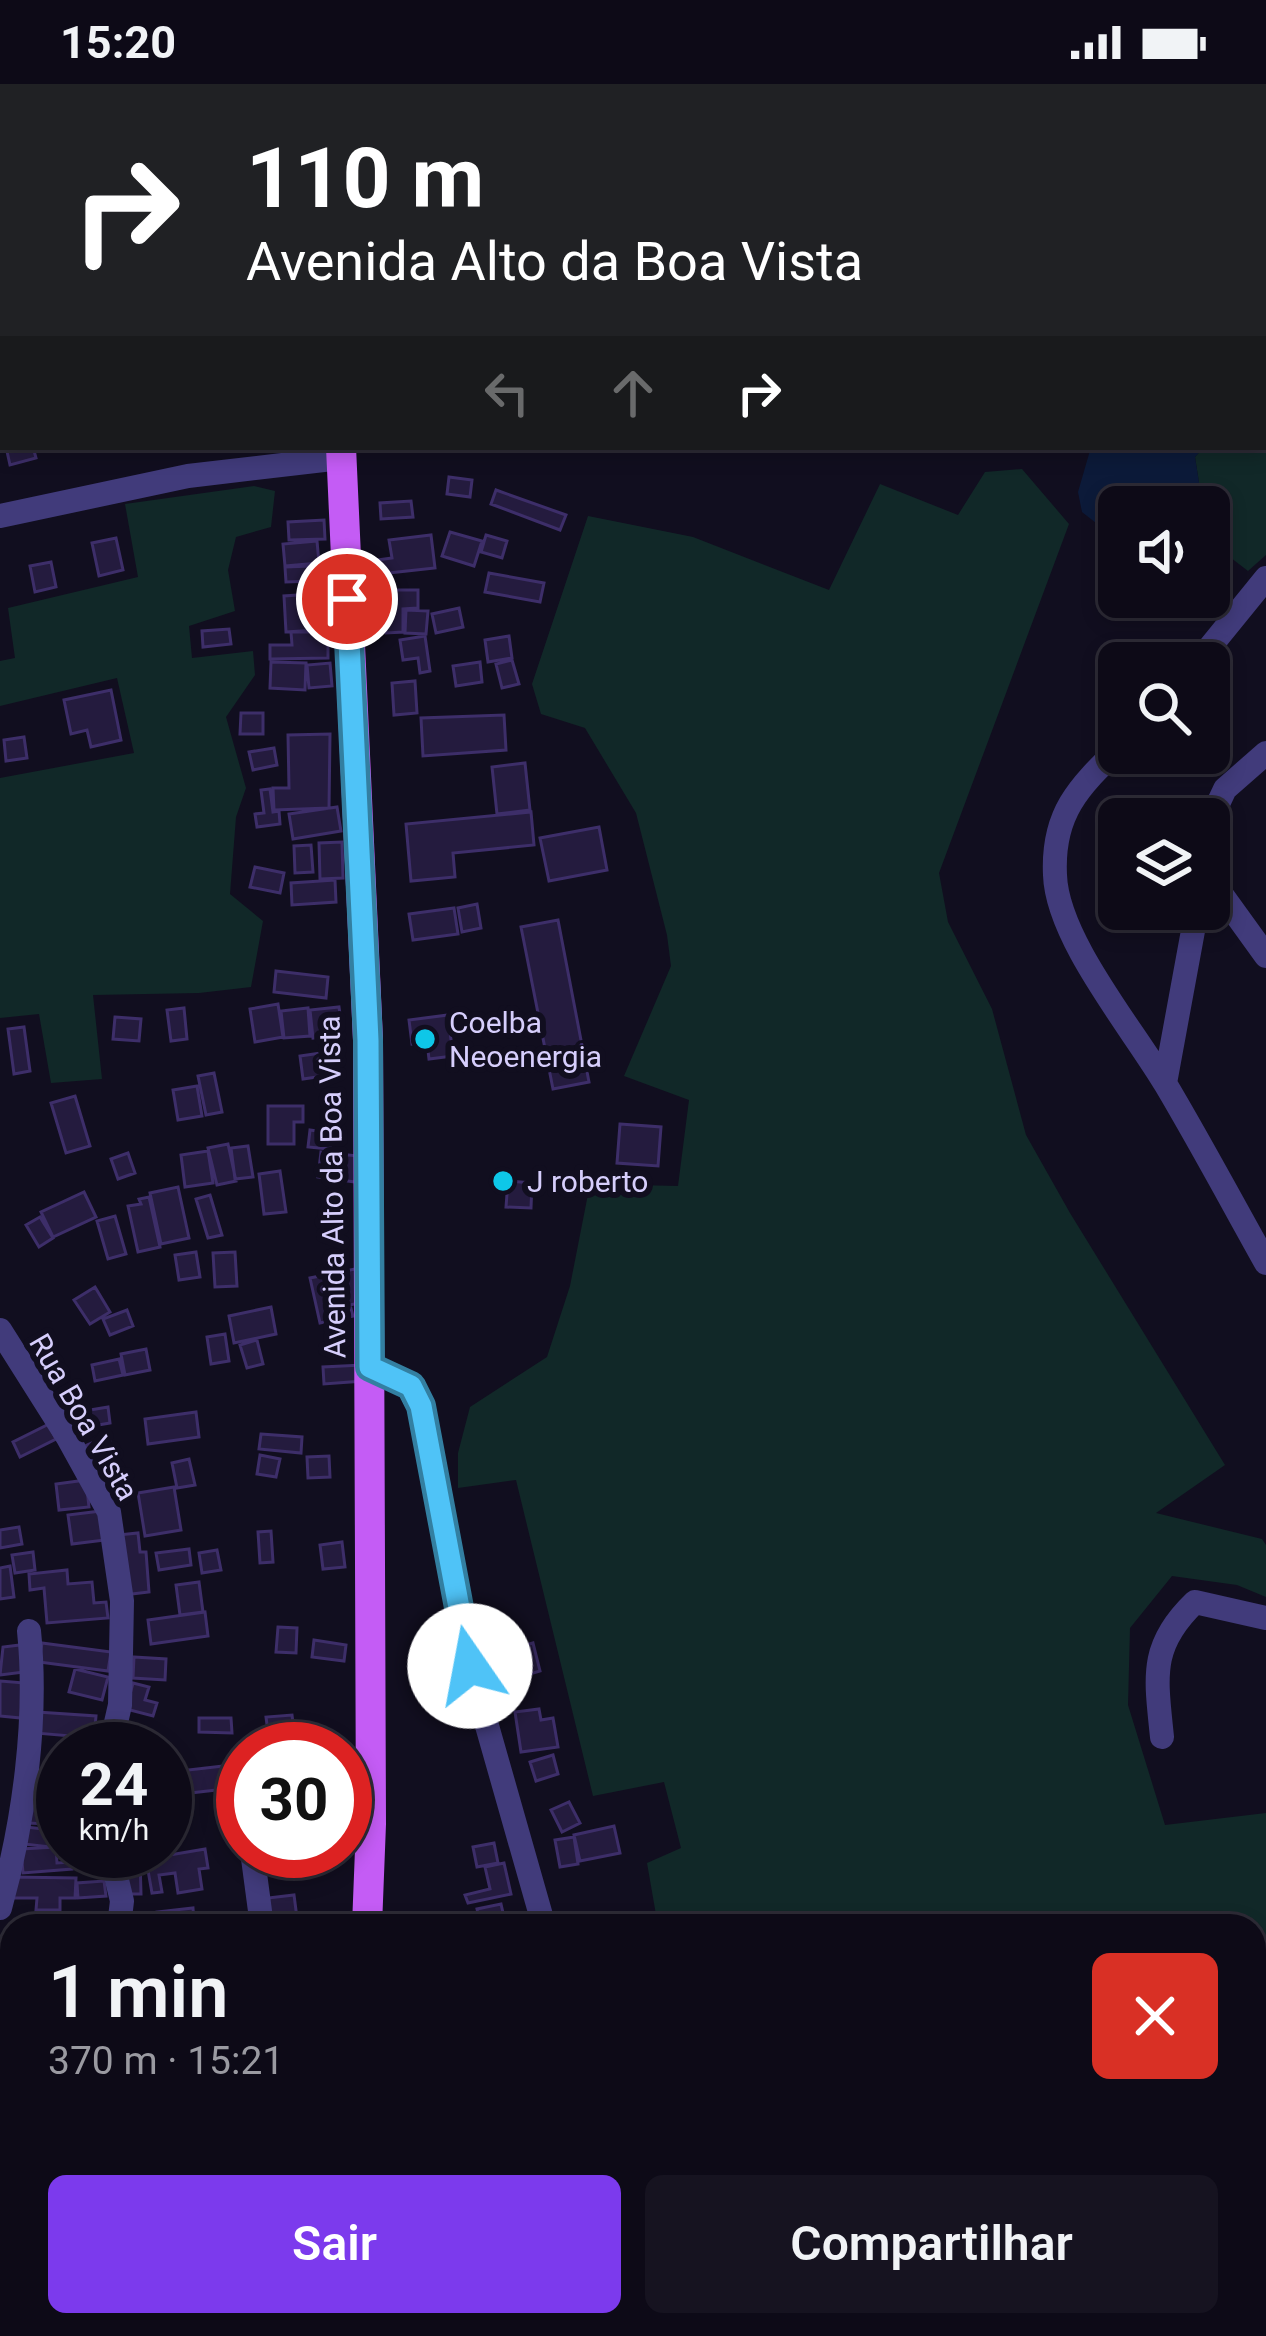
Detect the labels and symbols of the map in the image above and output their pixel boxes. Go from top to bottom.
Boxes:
pin [296,548,398,650]
place label: Coelba Neoenergia [449,1005,602,1074]
street label: Avenida Alto da Boa Vista [312,1015,352,1359]
marker: Coelba Neoenergia [412,1026,438,1052]
place label: J roberto [527,1164,648,1199]
marker: J roberto [490,1168,516,1194]
street label: Rua Boa Vista [22,1328,146,1506]
position arrow [407,1603,533,1729]
speed limit sign: 30 [216,1722,372,1878]

